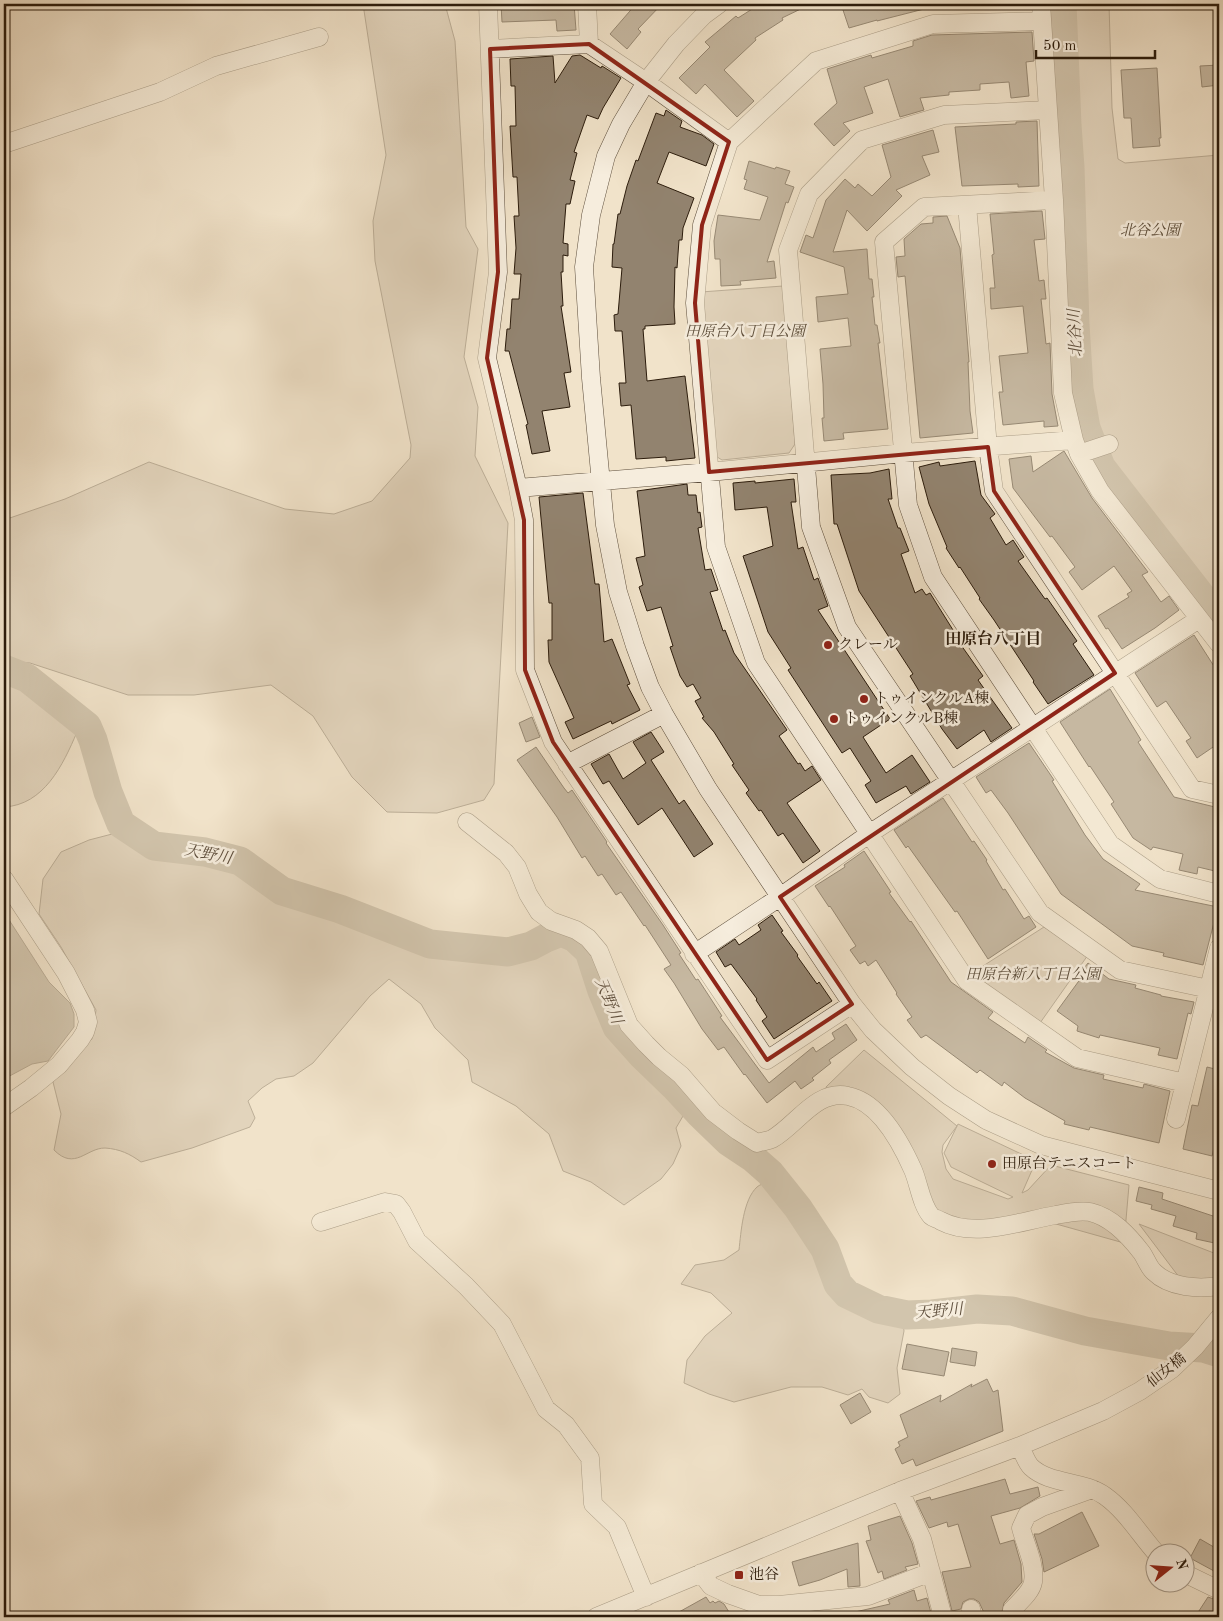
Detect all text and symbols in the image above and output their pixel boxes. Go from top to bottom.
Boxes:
scale bar [1036,28,1154,60]
text: 50 m [1043,39,1077,54]
park label: 北谷公園 [1120,222,1183,239]
water label: 北谷川 [1065,307,1085,357]
park label: 田原台八丁目公園 [685,323,808,340]
district label: 田原台八丁目 [945,630,1041,648]
place label: クレール [838,637,898,653]
marker: クレール [822,639,834,651]
place label: トゥインクルA棟 [874,690,989,707]
marker: トゥインクルA棟 [858,693,870,705]
place label: トゥインクルB棟 [844,710,958,727]
marker: トゥインクルB棟 [828,713,840,725]
water label: 天野川 [183,842,235,868]
park label: 田原台新八丁目公園 [965,966,1103,983]
water label: 天野川 [592,975,626,1028]
place label: 田原台テニスコート [1002,1155,1136,1172]
marker: 田原台テニスコート [986,1158,998,1170]
water label: 天野川 [914,1301,966,1322]
street label: 仙女橋 [1143,1350,1189,1391]
north arrow [1146,1544,1196,1594]
text: N [1173,1557,1190,1572]
place label: 池谷 [749,1566,779,1583]
marker: 池谷 [733,1569,745,1581]

